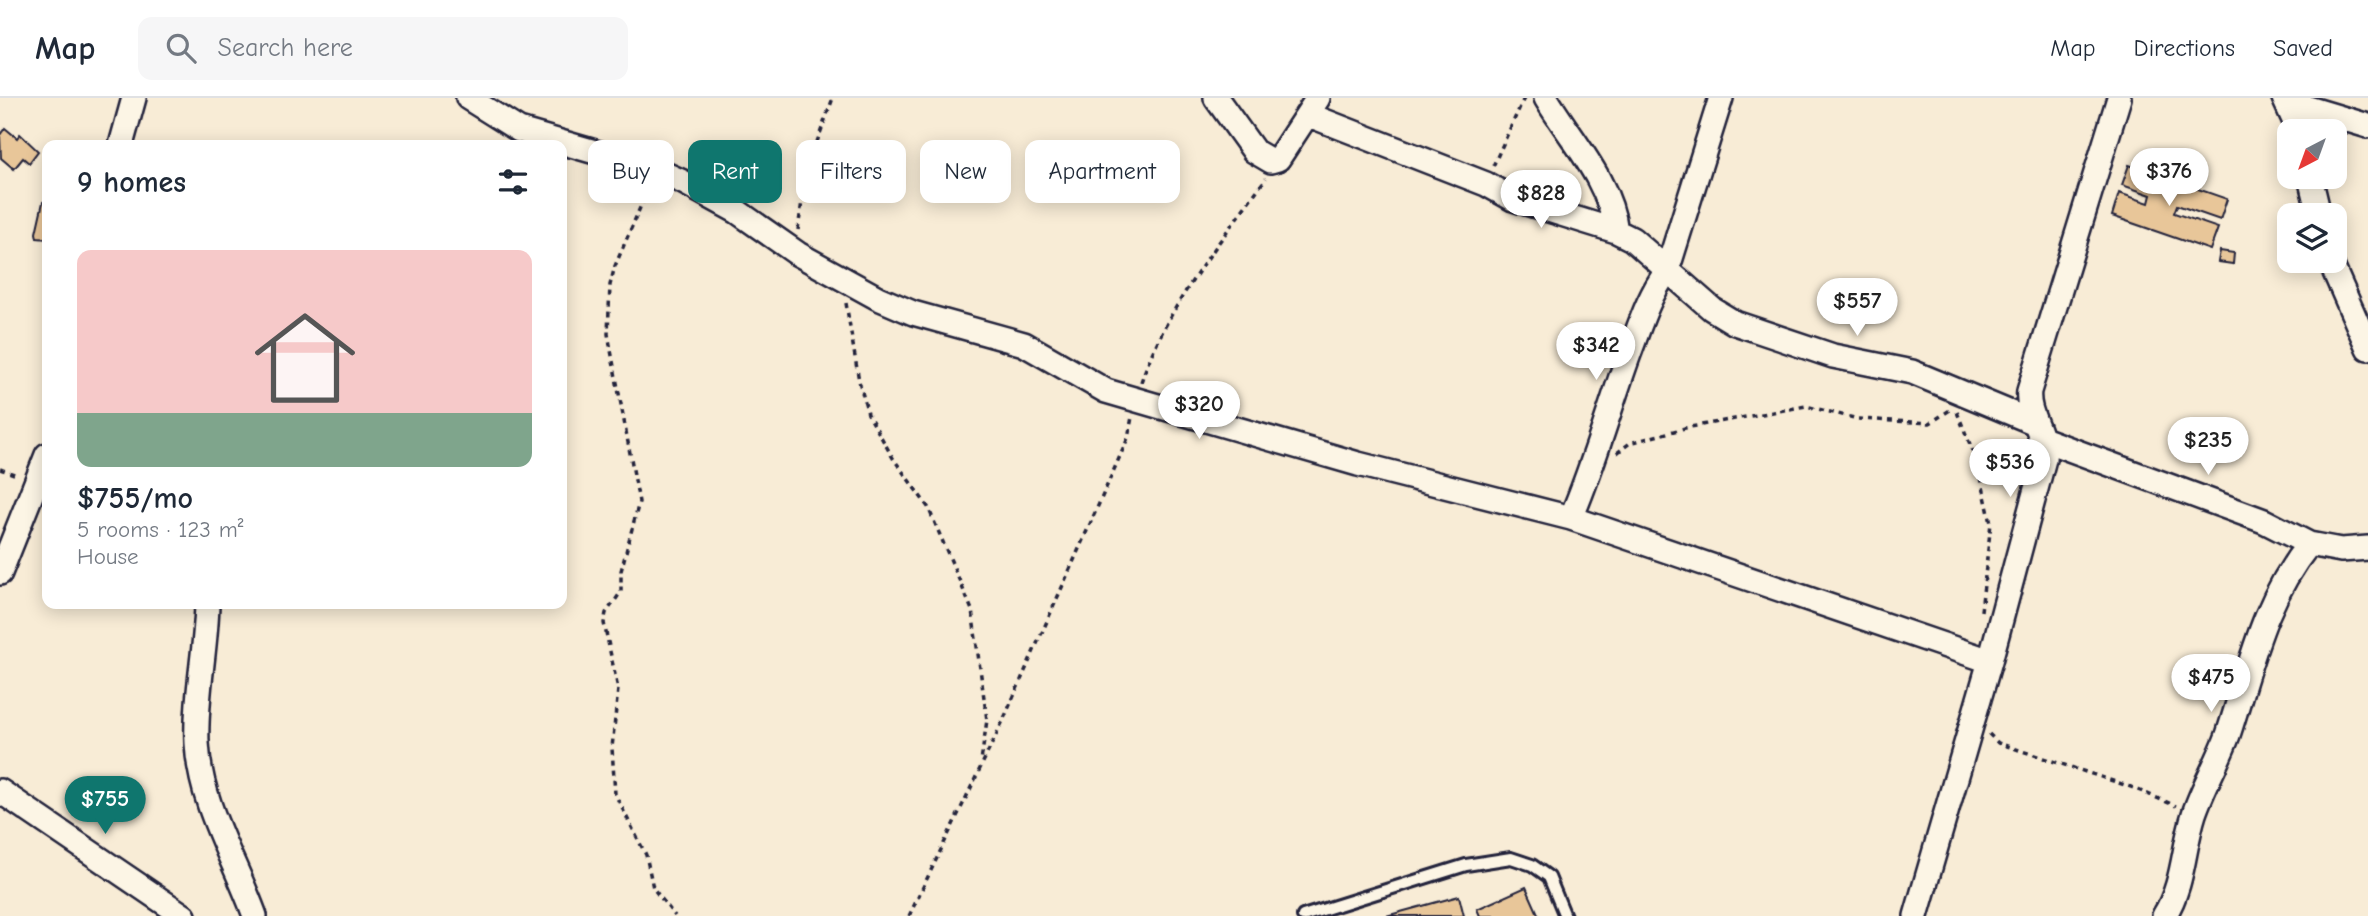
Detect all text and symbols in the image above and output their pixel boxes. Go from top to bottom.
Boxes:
search box [138,17,628,80]
text: Map [35,29,96,67]
icon: search [162,29,200,67]
text: Search here [218,33,353,63]
text: Map [2050,34,2096,62]
text: Directions [2134,34,2235,62]
text: Saved [2273,34,2333,62]
north arrow [2277,119,2347,189]
map controls [2277,119,2347,273]
chip: Buy [588,140,674,203]
chip: Rent [688,140,782,203]
chip: Filters [796,140,906,203]
chip: New [920,140,1011,203]
chip: Apartment [1025,140,1180,203]
pin: $376 [2128,148,2210,208]
text: $376 [2146,157,2192,184]
icon: filters [494,163,532,201]
text: 9 homes [77,165,186,200]
pin: $828 [1500,170,1582,230]
text: $828 [1517,179,1565,206]
button: layers [2277,203,2347,273]
pin: $557 [1816,278,1898,338]
text: $557 [1833,287,1881,314]
icon: home [242,295,368,421]
pin: $342 [1555,322,1637,382]
text: $342 [1572,331,1620,358]
pin: $320 [1158,382,1240,441]
text: $320 [1174,390,1224,417]
pin: $235 [2167,418,2249,477]
text: $235 [2184,426,2232,453]
pin: $536 [1969,440,2051,499]
text: $536 [1985,448,2035,475]
text: $755/mo [77,481,193,516]
text: 5 rooms · 123 m² [77,516,243,543]
text: House [77,543,139,570]
pin: $475 [2170,654,2252,714]
text: $475 [2187,663,2235,690]
pin: $755 [64,776,146,836]
text: $755 [81,785,129,812]

